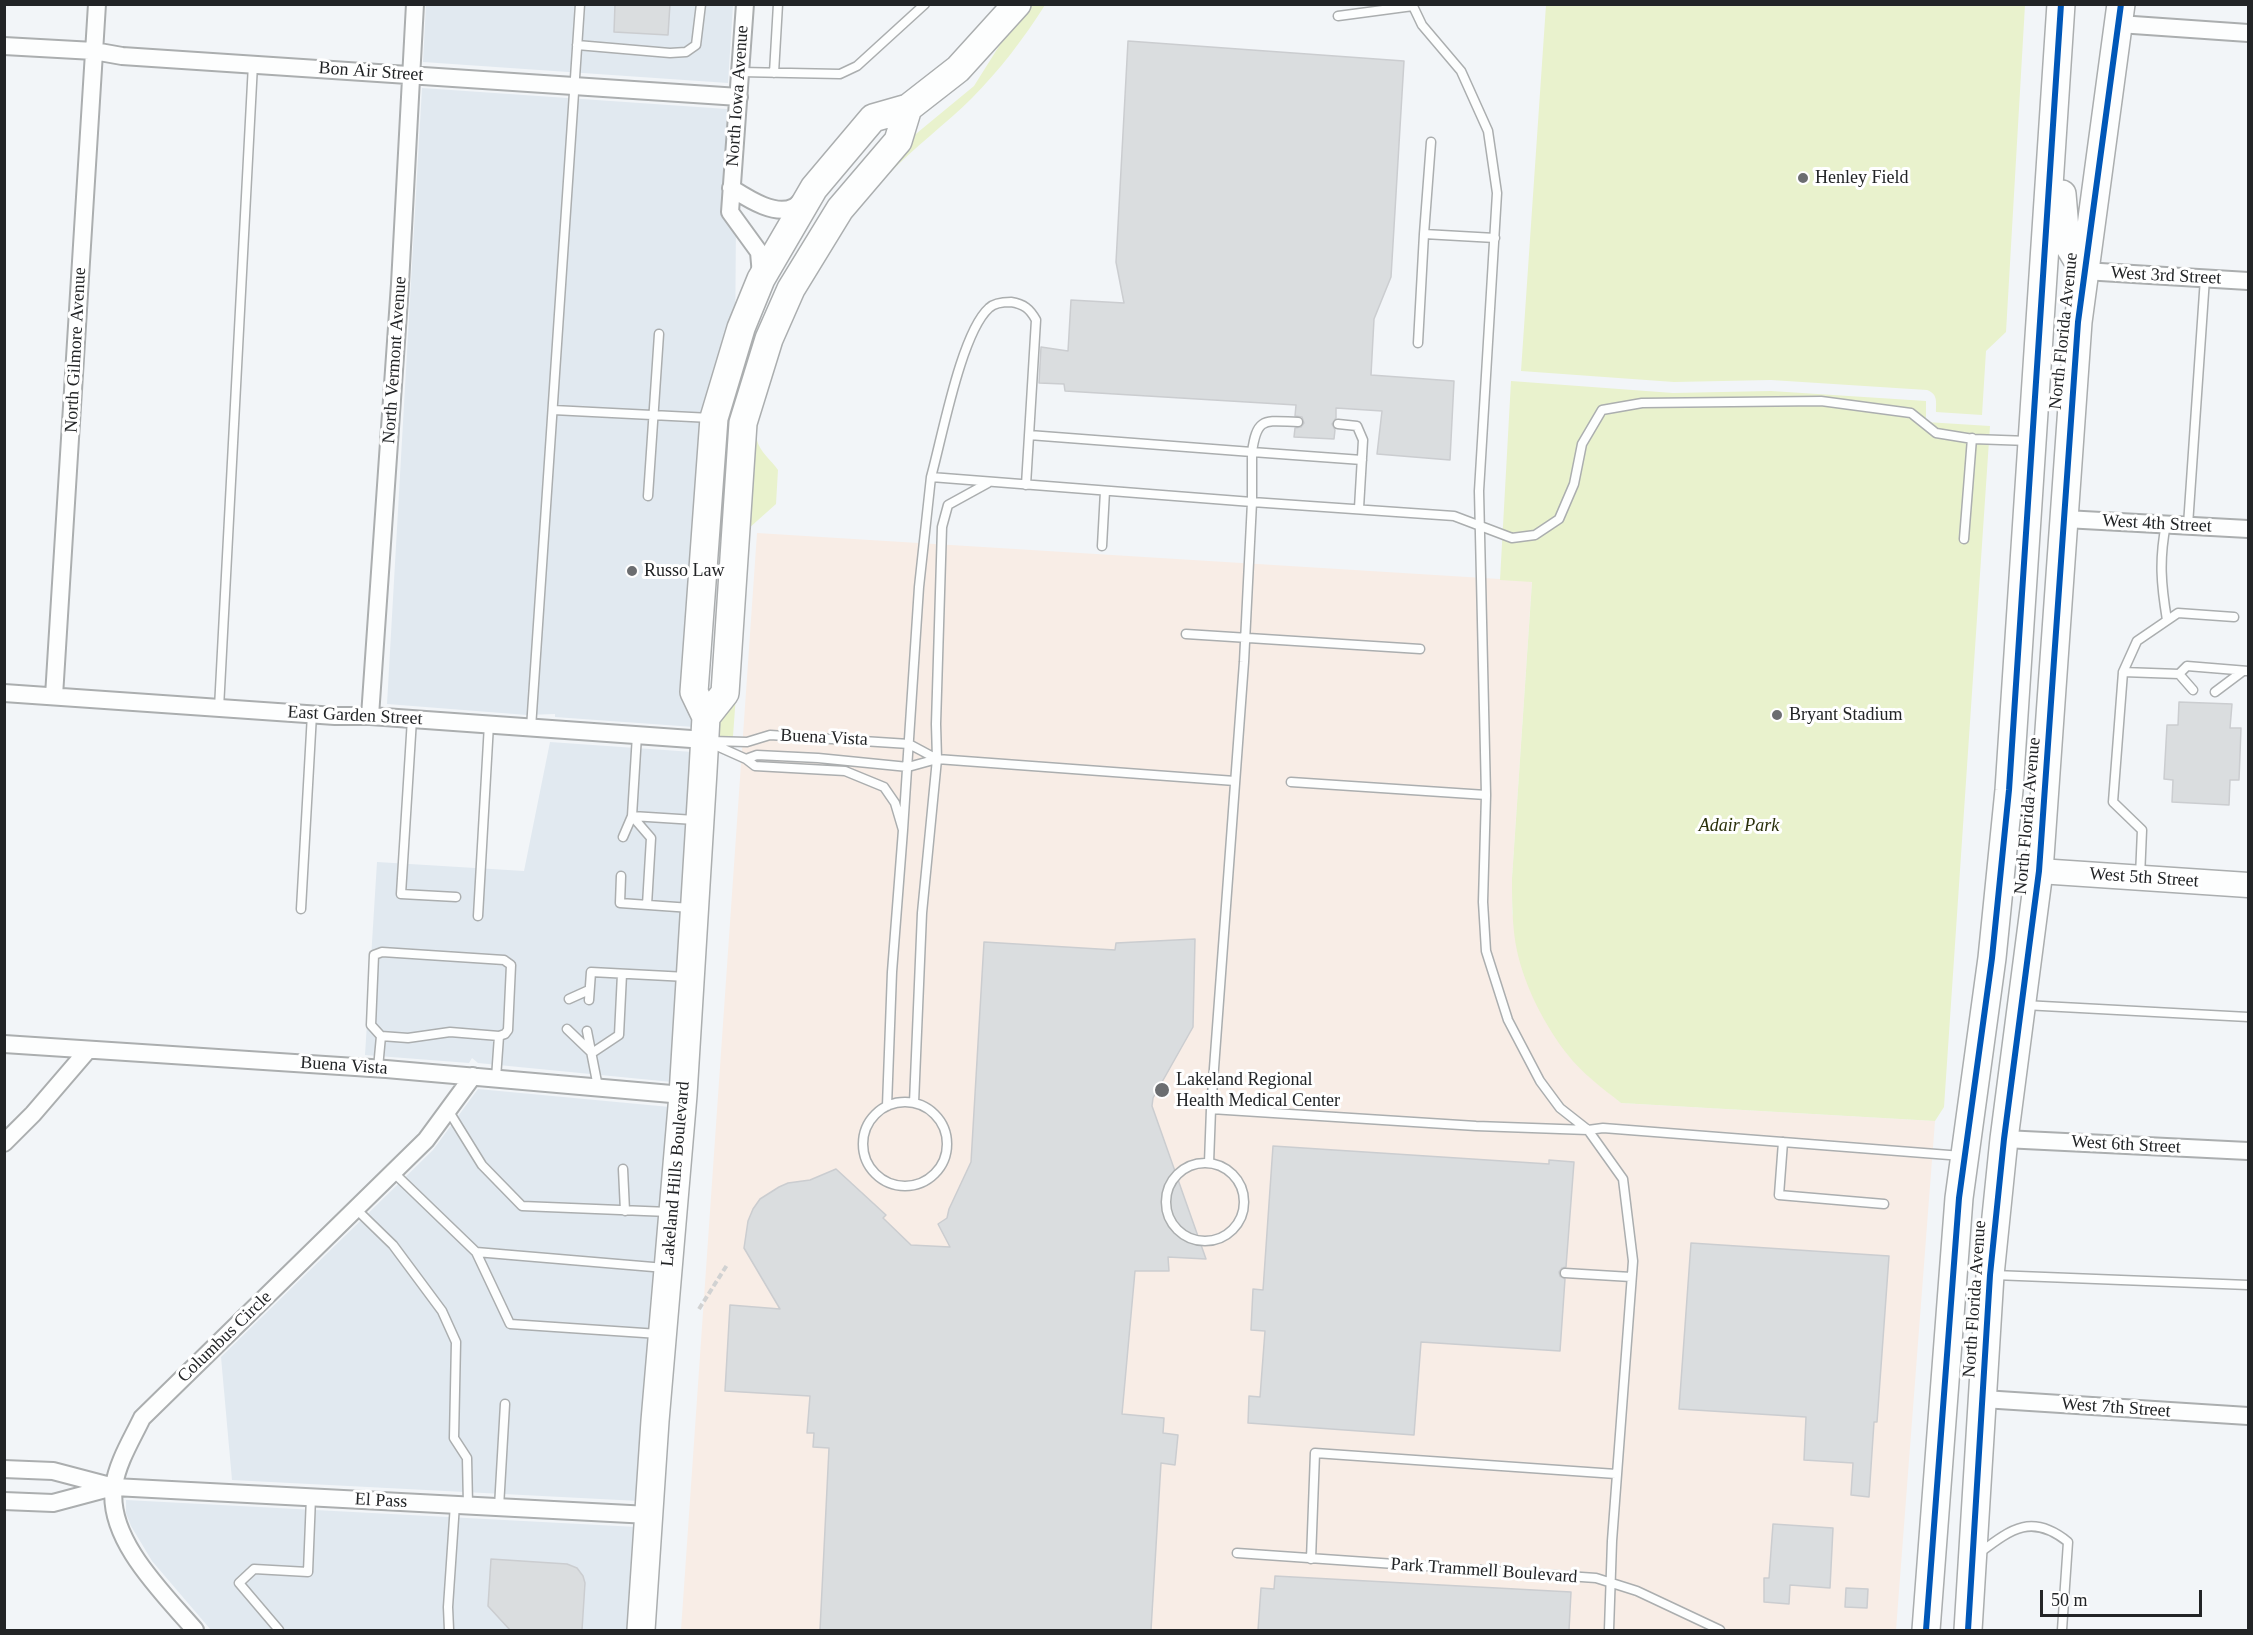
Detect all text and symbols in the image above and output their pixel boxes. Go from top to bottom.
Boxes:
street label: North Iowa Avenue [722,25,754,167]
street label: Bon Air Street [318,58,424,86]
place label: Henley Field [1815,167,1908,189]
marker: Henley Field [1796,171,1810,185]
street label: North Florida Avenue [2045,251,2083,411]
street label: West 3rd Street [2110,262,2222,290]
street label: North Gilmore Avenue [61,267,91,433]
street label: North Vermont Avenue [378,276,412,444]
street label: West 4th Street [2102,510,2212,538]
place label: Russo Law [644,560,724,582]
marker: Russo Law [625,564,639,578]
street label: East Garden Street [287,702,423,730]
place label: Bryant Stadium [1789,704,1902,726]
marker: Bryant Stadium [1770,708,1784,722]
street label: Buena Vista [780,725,868,751]
street label: North Florida Avenue [2010,737,2046,895]
park label: Adair Park [1699,815,1779,837]
street label: West 5th Street [2089,863,2199,893]
street label: Buena Vista [300,1052,388,1080]
place label: Lakeland Regional Health Medical Center [1176,1069,1340,1112]
street label: Lakeland Hills Boulevard [657,1080,695,1268]
marker: Lakeland Regional Health Medical Center [1153,1081,1171,1099]
street label: West 6th Street [2071,1131,2181,1159]
street label: North Florida Avenue [1959,1220,1991,1378]
street label: Columbus Circle [173,1287,277,1387]
street label: West 7th Street [2061,1393,2171,1423]
street label: El Pass [354,1489,408,1513]
street label: Park Trammell Boulevard [1390,1554,1578,1588]
scale bar [2043,1578,2205,1616]
text: 50 m [2051,1590,2088,1610]

